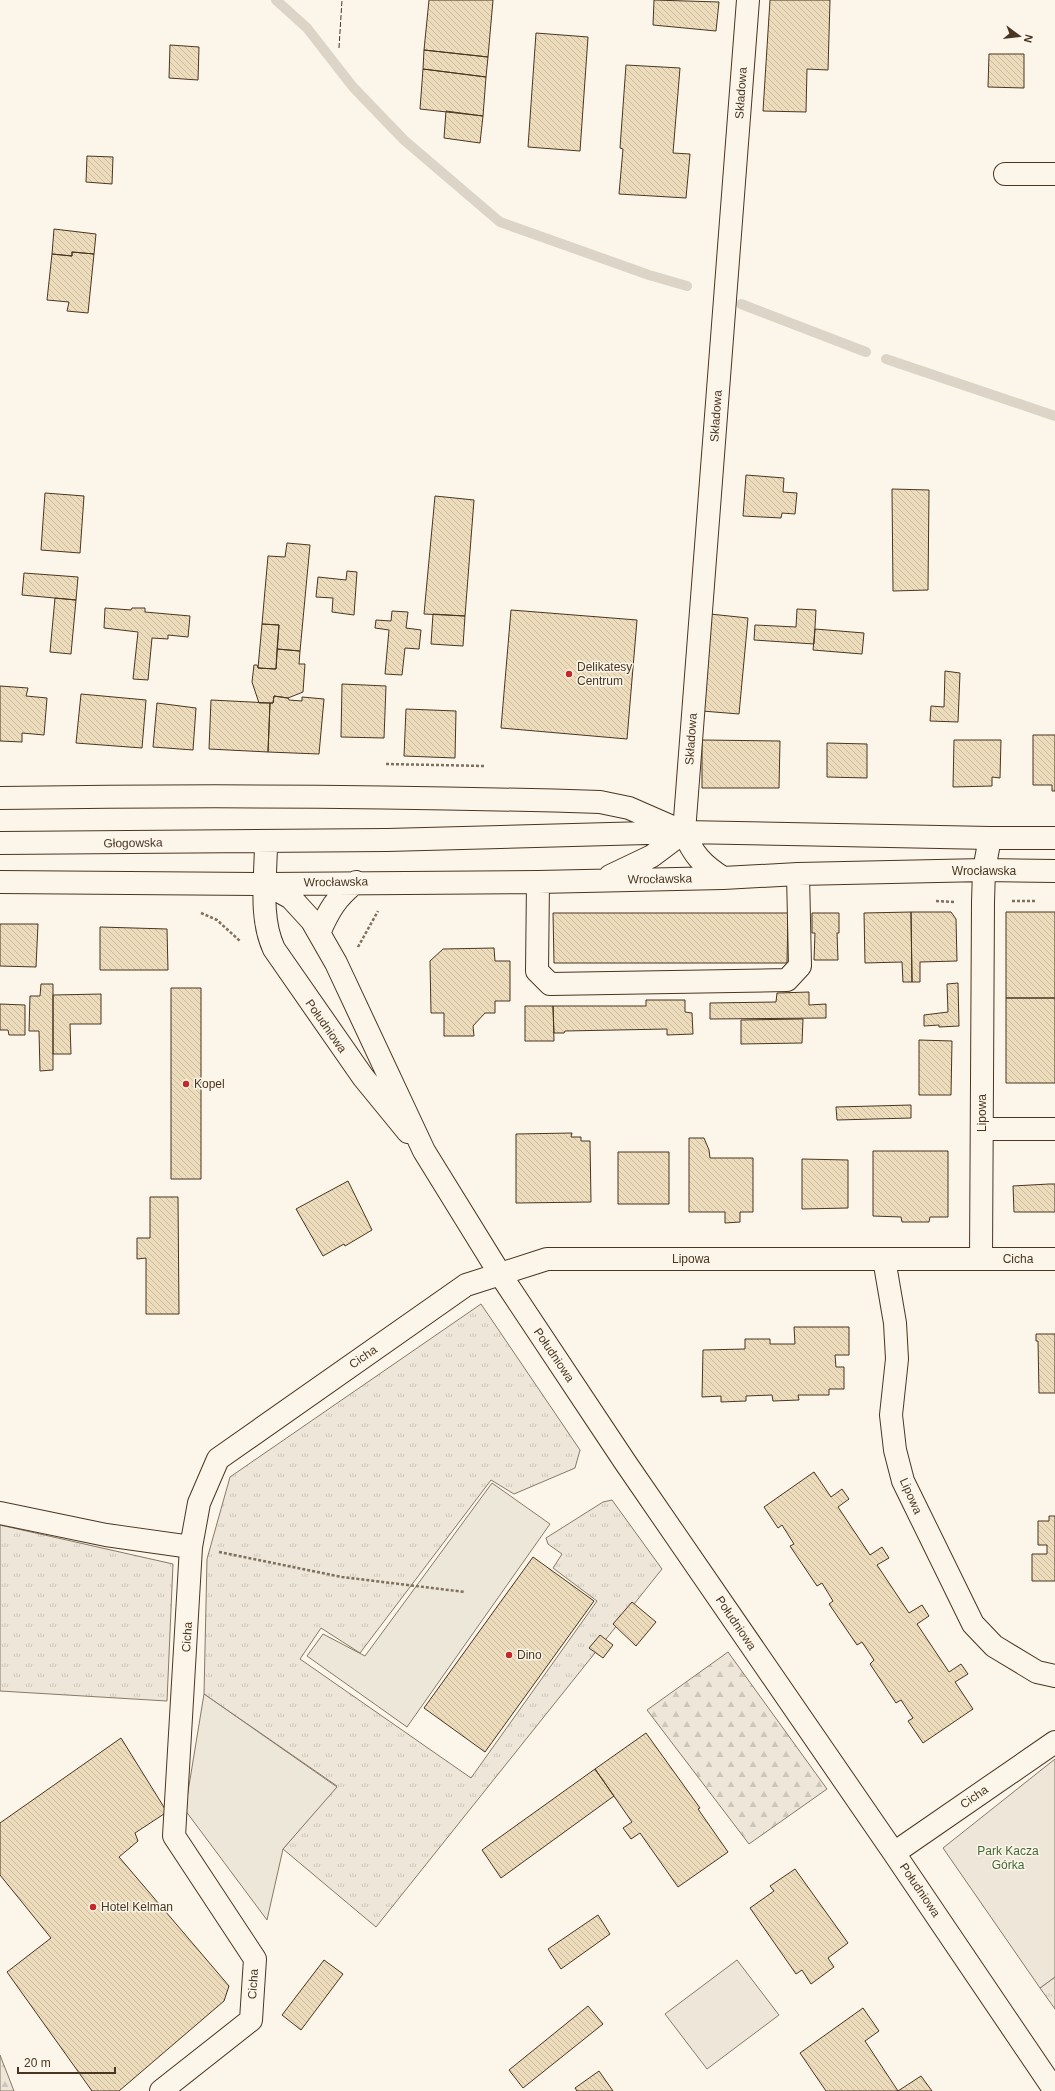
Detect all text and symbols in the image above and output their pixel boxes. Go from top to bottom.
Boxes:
north arrow [999,16,1039,56]
text: N [1022,33,1035,44]
street label: Składowa [732,66,750,119]
street label: Składowa [707,389,725,442]
place label: Delikatesy Centrum [577,660,632,688]
marker: Delikatesy Centrum [564,669,574,679]
street label: Składowa [682,712,700,765]
street label: Głogowska [103,835,163,851]
street label: Wrocławska [952,864,1017,878]
street label: Wrocławska [628,871,693,887]
street label: Wrocławska [304,874,369,890]
street label: Południowa [302,997,350,1056]
place label: Kopel [194,1077,225,1091]
marker: Kopel [181,1079,191,1089]
street label: Lipowa [975,1094,989,1132]
street label: Lipowa [672,1252,710,1266]
street label: Cicha [1003,1252,1034,1266]
street label: Południowa [531,1325,577,1385]
street label: Cicha [346,1342,380,1372]
street label: Lipowa [897,1476,925,1517]
street label: Południowa [713,1593,759,1653]
street label: Cicha [179,1621,195,1653]
place label: Dino [517,1648,542,1662]
marker: Dino [504,1650,514,1660]
street label: Cicha [957,1782,991,1812]
park label: Park Kacza Górka [977,1844,1039,1872]
street label: Południowa [897,1860,943,1920]
place label: Hotel Kelman [101,1900,173,1914]
marker: Hotel Kelman [88,1902,98,1912]
street label: Cicha [245,1968,261,2000]
scale bar [18,2049,115,2075]
text: 20 m [24,2056,51,2070]

